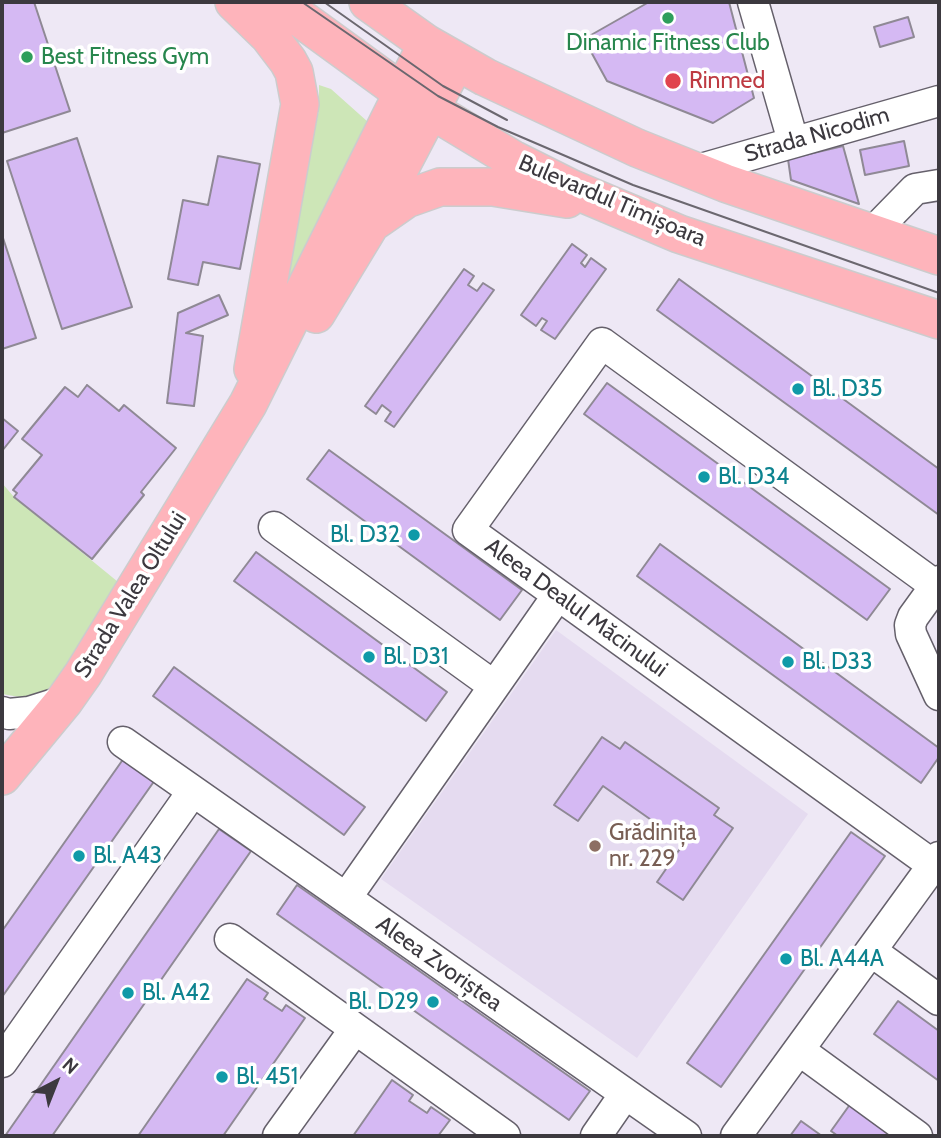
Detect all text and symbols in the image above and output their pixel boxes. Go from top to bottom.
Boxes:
marker: Dinamic Fitness Club [660,10,676,26]
place label: Dinamic Fitness Club [566,29,770,57]
place label: Best Fitness Gym [41,43,209,71]
marker: Best Fitness Gym [19,49,35,65]
place label: Rinmed [689,67,765,95]
marker: Rinmed [663,71,683,91]
street label: Strada Nicodim [741,101,893,169]
street label: Bulevardul Timișoara [514,149,710,253]
place label: Bl. D35 [812,375,882,403]
marker: Bl. D35 [790,381,806,397]
place label: Bl. D34 [718,463,789,491]
marker: Bl. D34 [696,469,712,485]
street label: Strada Valea Oltului [69,507,193,683]
place label: Bl. D32 [330,521,400,549]
marker: Bl. D32 [406,527,422,543]
street label: Aleea Dealul Măcinului [479,533,673,683]
place label: Bl. D31 [383,643,448,671]
place label: Bl. D33 [802,648,872,676]
marker: Bl. D31 [361,649,377,665]
marker: Bl. D33 [780,654,796,670]
place label: Grădinița nr. 229 [609,819,697,873]
marker: Grădinița nr. 229 [587,838,603,854]
place label: Bl. A43 [93,842,162,870]
marker: Bl. A43 [71,848,87,864]
street label: Aleea Zvoriștea [371,910,507,1018]
place label: Bl. A44A [800,945,884,973]
marker: Bl. A44A [778,951,794,967]
place label: Bl. A42 [142,979,210,1007]
marker: Bl. A42 [120,985,136,1001]
place label: Bl. D29 [348,988,419,1016]
marker: Bl. D29 [425,994,441,1010]
north arrow [21,1047,91,1117]
text: N [58,1053,83,1079]
place label: Bl. 451 [236,1063,298,1091]
marker: Bl. 451 [214,1069,230,1085]

